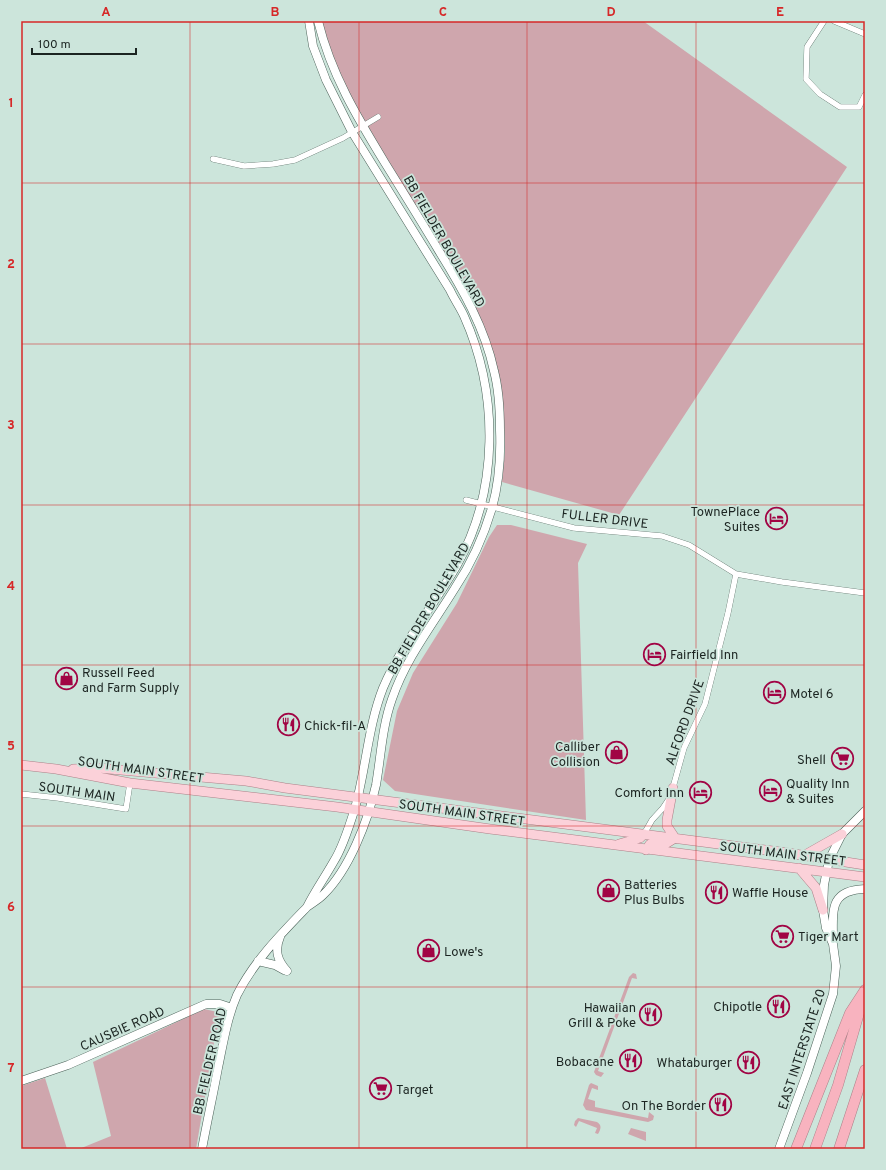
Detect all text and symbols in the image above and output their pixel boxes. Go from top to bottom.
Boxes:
text: A [101,5,111,21]
text: B [271,5,280,21]
text: C [439,5,447,21]
text: D [606,5,616,21]
text: E [776,5,784,21]
scale bar [32,30,136,56]
text: 100 m [38,37,71,53]
text: 1 [8,96,14,112]
street label: BB FIELDER BOULEVARD [399,173,488,311]
text: 2 [7,257,15,273]
text: 3 [7,418,15,434]
place label: TownePlace Suites [690,505,760,536]
hotel icon: TownePlace Suites [763,505,789,531]
street label: FULLER DRIVE [560,507,649,533]
street label: BB FIELDER BOULEVARD [385,540,474,678]
text: 4 [7,579,15,595]
hotel icon: Fairfield Inn [641,641,667,667]
place label: Fairfield Inn [670,648,738,664]
shop icon: Russell Feed and Farm Supply [53,666,79,692]
place label: Russell Feed and Farm Supply [82,666,179,697]
street label: ALFORD DRIVE [663,678,709,768]
hotel icon: Motel 6 [762,680,788,706]
place label: Motel 6 [790,687,834,703]
restaurant icon: Chick-fil-A [276,712,302,738]
place label: Chick-fil-A [304,719,366,735]
text: 5 [7,739,15,755]
place label: Calliber Collision [550,740,600,771]
shop icon: Calliber Collision [603,740,629,766]
supermarket icon: Shell [829,746,855,772]
place label: Shell [797,753,826,769]
street label: SOUTH MAIN STREET [77,754,205,788]
hotel icon: Quality Inn & Suites [758,777,784,803]
place label: Quality Inn & Suites [786,777,850,808]
hotel icon: Comfort Inn [687,779,713,805]
street label: SOUTH MAIN [37,780,116,806]
place label: Comfort Inn [614,786,684,802]
street label: SOUTH MAIN STREET [398,797,526,831]
street label: SOUTH MAIN STREET [719,839,847,871]
shop icon: Batteries Plus Bulbs [595,878,621,904]
place label: Batteries Plus Bulbs [624,878,685,909]
restaurant icon: Waffle House [704,879,730,905]
place label: Waffle House [732,886,808,902]
text: 6 [7,900,15,916]
supermarket icon: Tiger Mart [769,923,795,949]
place label: Tiger Mart [798,930,859,946]
shop icon: Lowe's [416,938,442,964]
place label: Lowe's [444,945,483,961]
street label: EAST INTERSTATE 20 [776,987,830,1112]
restaurant icon: Chipotle [765,993,791,1019]
place label: Chipotle [713,1000,762,1016]
place label: Hawaiian Grill & Poke [568,1001,636,1032]
restaurant icon: Hawaiian Grill & Poke [638,1001,664,1027]
street label: CAUSBIE ROAD [78,1004,168,1056]
street label: BB FIELDER ROAD [191,1006,231,1116]
restaurant icon: Bobacane [617,1048,643,1074]
restaurant icon: Whataburger [735,1049,761,1075]
place label: Bobacane [556,1055,614,1071]
place label: Whataburger [657,1056,732,1072]
text: 7 [8,1061,15,1077]
supermarket icon: Target [368,1076,394,1102]
place label: Target [396,1083,434,1099]
restaurant icon: On The Border [708,1092,734,1118]
place label: On The Border [621,1099,706,1115]

